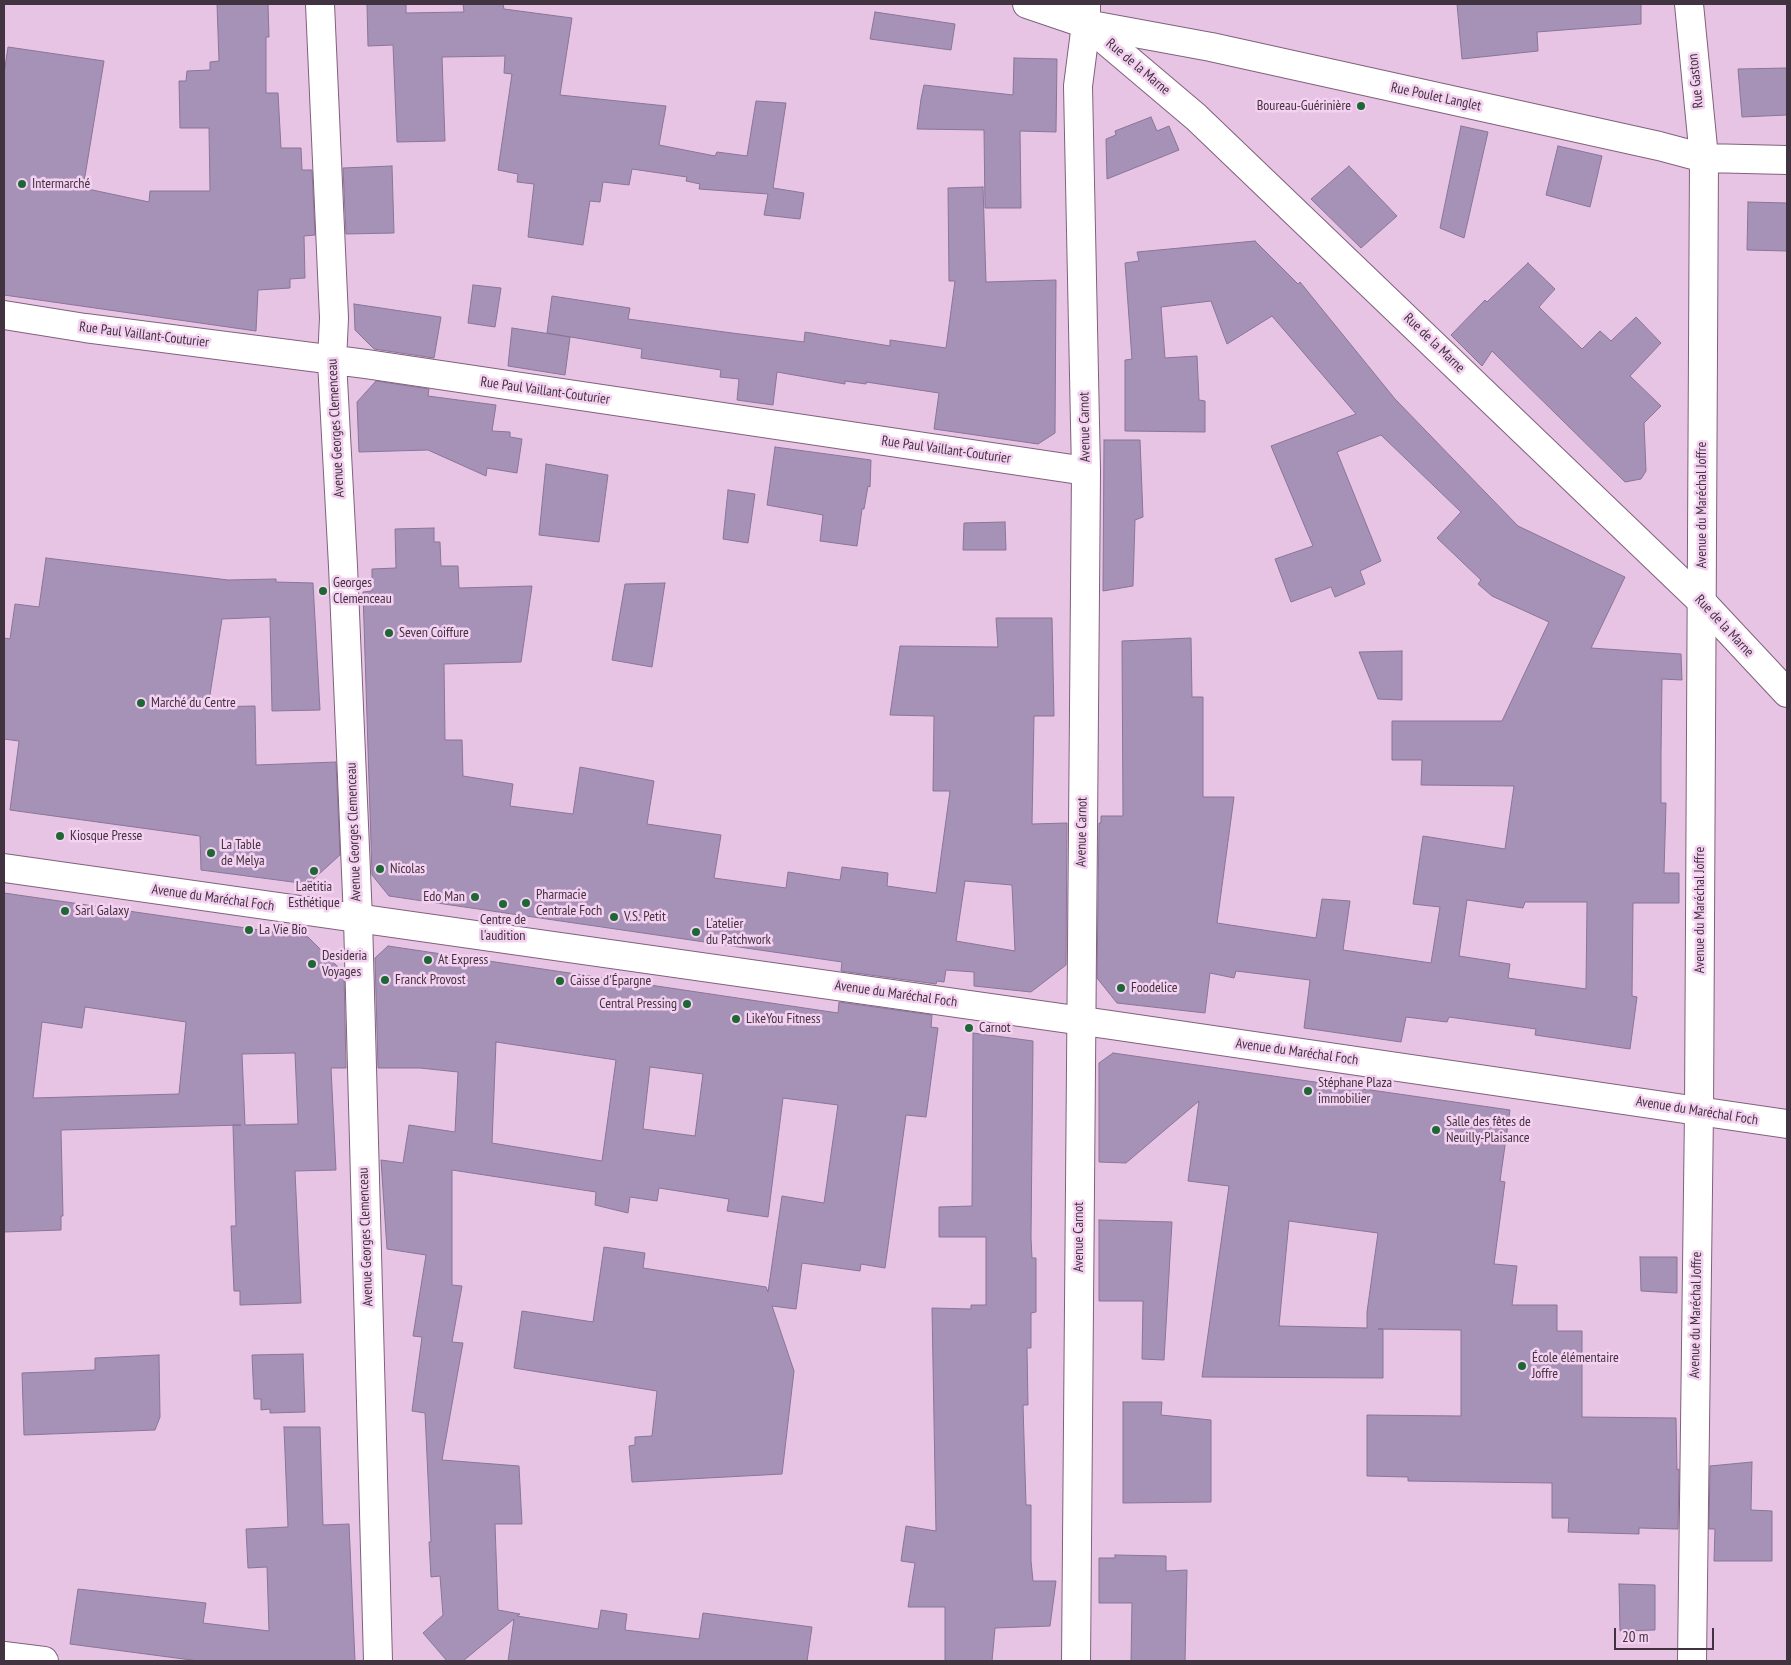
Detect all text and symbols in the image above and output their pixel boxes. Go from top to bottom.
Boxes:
street label: Rue de la Marne [1103,35,1173,99]
street label: Rue Gaston [1685,53,1707,109]
street label: Rue Poulet Langlet [1389,79,1483,115]
place label: Boureau-Guérinière [1257,98,1351,114]
marker: Boureau-Guérinière [1355,100,1367,112]
place label: Intermarché [32,176,90,192]
marker: Intermarché [16,178,28,190]
street label: Rue de la Marne [1400,310,1468,376]
street label: Rue Paul Vaillant-Couturier [78,319,210,351]
street label: Avenue Georges Clemenceau [324,358,348,498]
street label: Rue Paul Vaillant-Couturier [479,374,611,408]
street label: Avenue Carnot [1076,392,1094,462]
street label: Rue Paul Vaillant-Couturier [880,433,1012,467]
street label: Avenue du Maréchal Joffre [1694,442,1710,568]
place label: Georges Clemenceau [333,575,392,608]
marker: Georges Clemenceau [317,585,329,597]
street label: Rue de la Marne [1691,592,1757,660]
place label: Seven Coiffure [399,625,469,641]
marker: Seven Coiffure [383,627,395,639]
place label: Marché du Centre [151,695,236,711]
marker: Marché du Centre [135,697,147,709]
street label: Avenue Georges Clemenceau [343,762,365,902]
street label: Avenue Carnot [1073,797,1091,867]
place label: Kiosque Presse [70,828,142,844]
marker: Kiosque Presse [54,830,66,842]
place label: La Table de Melya [221,837,265,870]
marker: La Table de Melya [205,847,217,859]
street label: Avenue du Maréchal Joffre [1692,847,1708,973]
place label: Nicolas [390,861,425,877]
marker: Nicolas [374,863,386,875]
marker: Laëtitia Esthétique [308,865,320,877]
place label: Laëtitia Esthétique [288,879,340,912]
street label: Avenue du Maréchal Foch [151,881,275,915]
place label: Pharmacie Centrale Foch [536,887,602,920]
place label: Edo Man [423,889,465,905]
marker: Edo Man [469,891,481,903]
marker: Pharmacie Centrale Foch [520,897,532,909]
marker: Centre de l'audition [497,898,509,910]
place label: Sarl Galaxy [75,903,129,919]
marker: Sarl Galaxy [59,905,71,917]
place label: V.S. Petit [624,909,666,925]
marker: V.S. Petit [608,911,620,923]
place label: Centre de l'audition [480,912,526,944]
place label: L'atelier du Patchwork [706,916,771,949]
place label: La Vie Bio [259,922,307,938]
marker: La Vie Bio [243,924,255,936]
marker: L'atelier du Patchwork [690,926,702,938]
place label: Desideria Voyages [322,948,367,980]
place label: At Express [438,952,488,968]
marker: At Express [422,954,434,966]
marker: Desideria Voyages [306,958,318,970]
place label: Franck Provost [395,972,465,988]
place label: Caisse d'Épargne [570,973,651,989]
marker: Franck Provost [379,974,391,986]
marker: Caisse d'Épargne [554,975,566,987]
street label: Avenue du Maréchal Foch [834,977,958,1011]
place label: Foodelice [1131,980,1178,996]
marker: Foodelice [1115,982,1127,994]
place label: Central Pressing [599,996,677,1012]
marker: Central Pressing [681,998,693,1010]
place label: LikeYou Fitness [746,1011,820,1027]
marker: LikeYou Fitness [730,1013,742,1025]
place label: Carnot [979,1020,1011,1036]
marker: Carnot [963,1022,975,1034]
street label: Avenue du Maréchal Foch [1235,1035,1359,1069]
place label: Stéphane Plaza immobilier [1318,1075,1392,1108]
marker: Stéphane Plaza immobilier [1302,1085,1314,1097]
street label: Avenue du Maréchal Foch [1635,1093,1759,1129]
place label: Salle des fêtes de Neuilly-Plaisance [1446,1114,1531,1146]
marker: Salle des fêtes de Neuilly-Plaisance [1430,1124,1442,1136]
street label: Avenue Georges Clemenceau [355,1167,377,1307]
street label: Avenue Carnot [1071,1202,1087,1272]
street label: Avenue du Maréchal Joffre [1686,1252,1706,1378]
place label: École élémentaire Joffre [1532,1350,1619,1382]
marker: École élémentaire Joffre [1516,1360,1528,1372]
scale bar [1616,1618,1716,1650]
text: 20 m [1622,1627,1648,1646]

